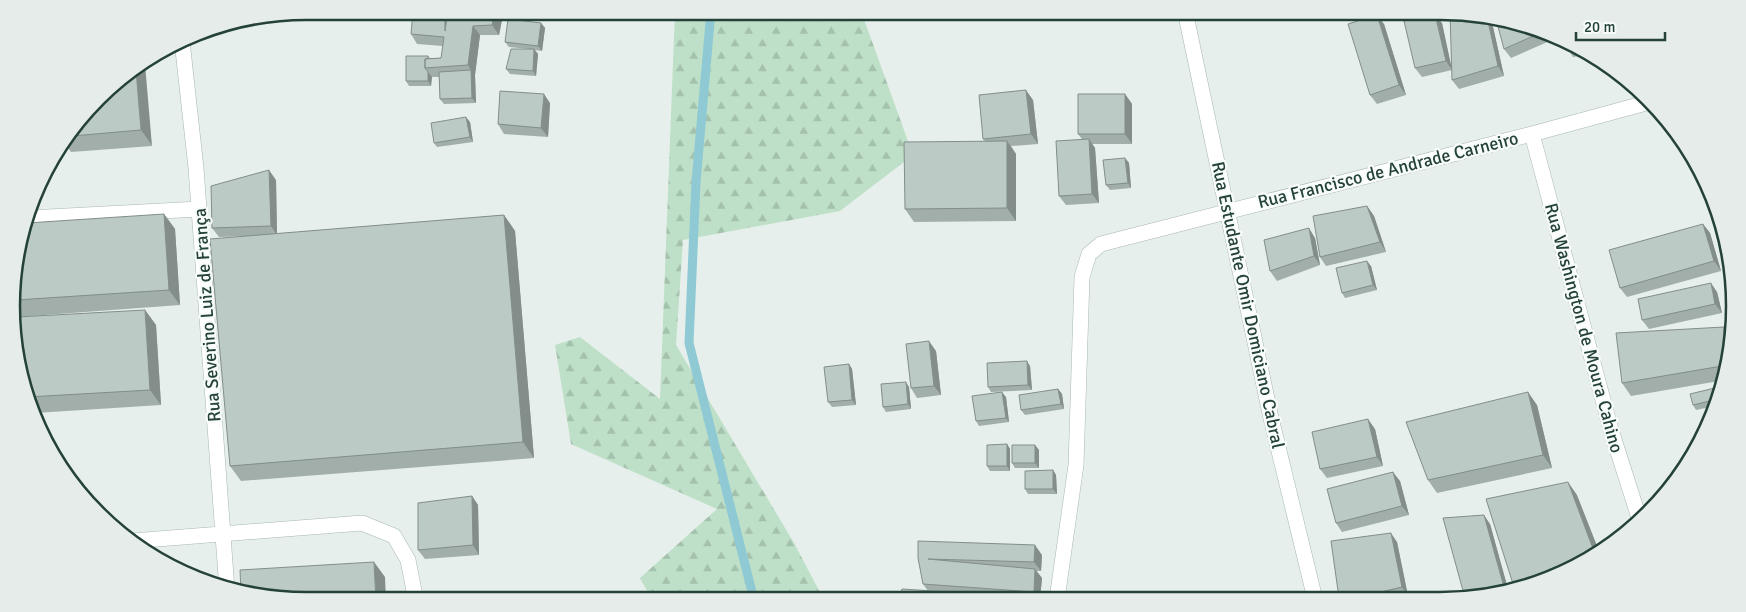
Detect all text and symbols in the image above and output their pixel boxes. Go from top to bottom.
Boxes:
scale bar [1576,10,1665,42]
text: 20 m [1584,18,1615,36]
street label: Rua Francisco de Andrade Carneiro [1255,127,1521,213]
street label: Rua Estudante Omir Domiciano Cabral [1207,159,1289,451]
street label: Rua Washington de Moura Cahino [1540,201,1628,455]
street label: Rua Severino Luiz de França [189,207,225,423]

